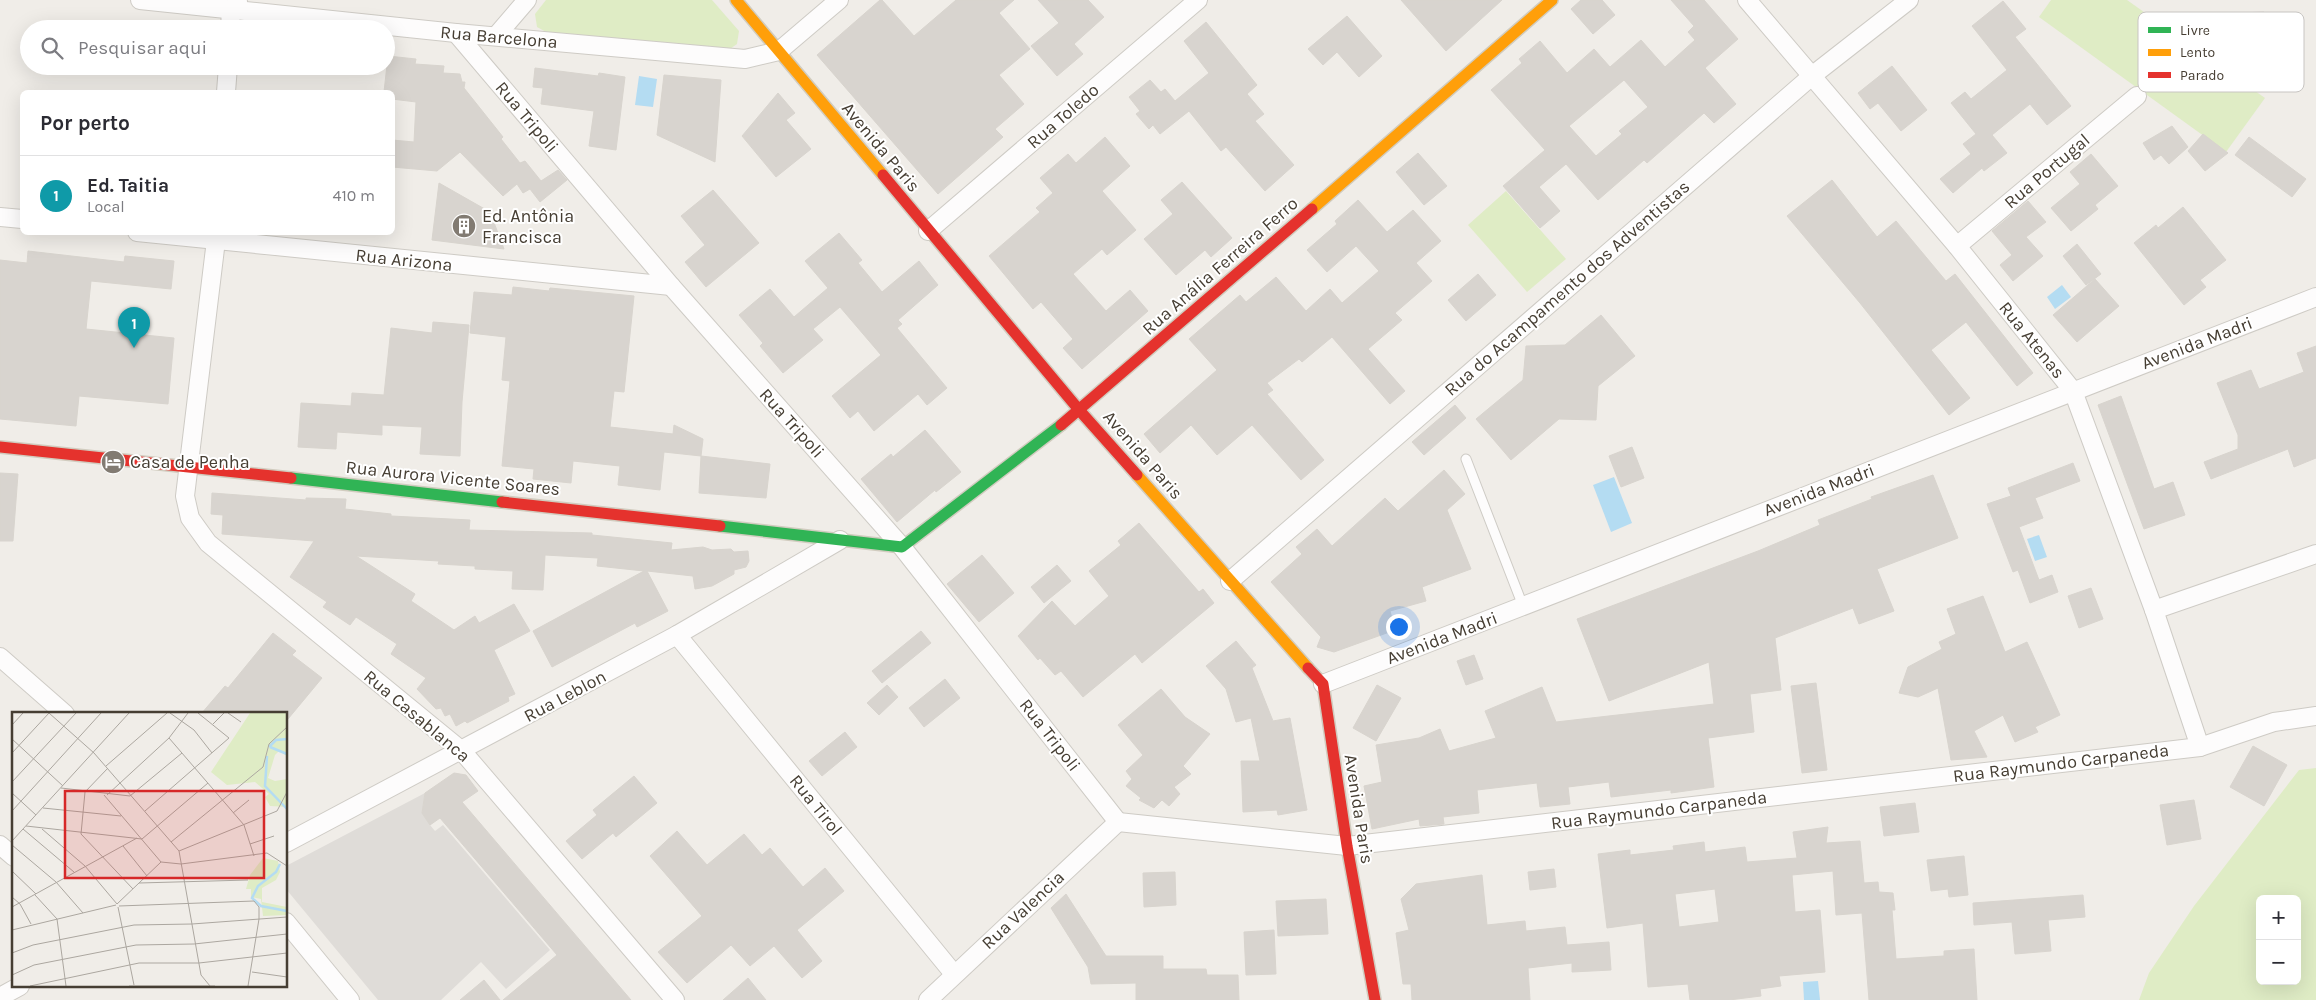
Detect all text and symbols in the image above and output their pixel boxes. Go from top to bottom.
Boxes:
legend [2138,12,2304,92]
search box [20,20,395,75]
street label: Rua Barcelona [439,21,559,53]
text: Livre [2180,22,2210,39]
icon: search [38,34,66,62]
text: Pesquisar aqui [78,37,207,59]
text: Lento [2180,44,2215,61]
text: Parado [2180,67,2224,84]
street label: Rua Tripoli [491,77,563,157]
street label: Rua Toledo [1022,79,1104,153]
street label: Avenida Paris [837,98,925,196]
text: Por perto [40,111,130,135]
street label: Rua Portugal [2000,129,2094,213]
text: Ed. Taitia [87,175,169,197]
street label: Rua do Acampamento dos Adventistas [1440,176,1694,400]
text: 1 [53,186,59,205]
text: 410 m [333,186,375,205]
street label: Rua Anália Ferreira Ferro [1138,192,1302,340]
text: Local [87,197,125,216]
place label: Ed. Antônia Francisca [482,205,574,248]
building icon: Ed. Antônia Francisca [451,213,477,239]
street label: Rua Arizona [354,244,454,276]
street label: Rua Atenas [1994,297,2070,383]
pin: 1 [118,307,150,348]
street label: Avenida Madri [2138,312,2256,374]
street label: Rua Tripoli [755,384,829,462]
street label: Avenida Paris [1098,406,1188,504]
hotel icon: Casa de Penha [100,449,126,475]
place label: Casa de Penha [130,451,250,473]
street label: Rua Aurora Vicente Soares [345,456,561,500]
street label: Avenida Madri [1760,459,1878,521]
street label: Avenida Madri [1383,607,1501,669]
your location [1386,614,1412,640]
street label: Rua Casablanca [359,665,475,767]
street label: Rua Leblon [520,665,610,727]
street label: Rua Tripoli [1015,694,1085,776]
inset map [12,712,288,988]
street label: Rua Raymundo Carpaneda [1952,739,2170,787]
street label: Avenida Paris [1339,753,1379,865]
street label: Rua Tirol [785,770,847,840]
street label: Rua Raymundo Carpaneda [1550,786,1768,834]
street label: Rua Valencia [977,866,1069,954]
map controls [2256,895,2301,985]
button: + [2256,895,2301,940]
button: − [2256,940,2301,985]

